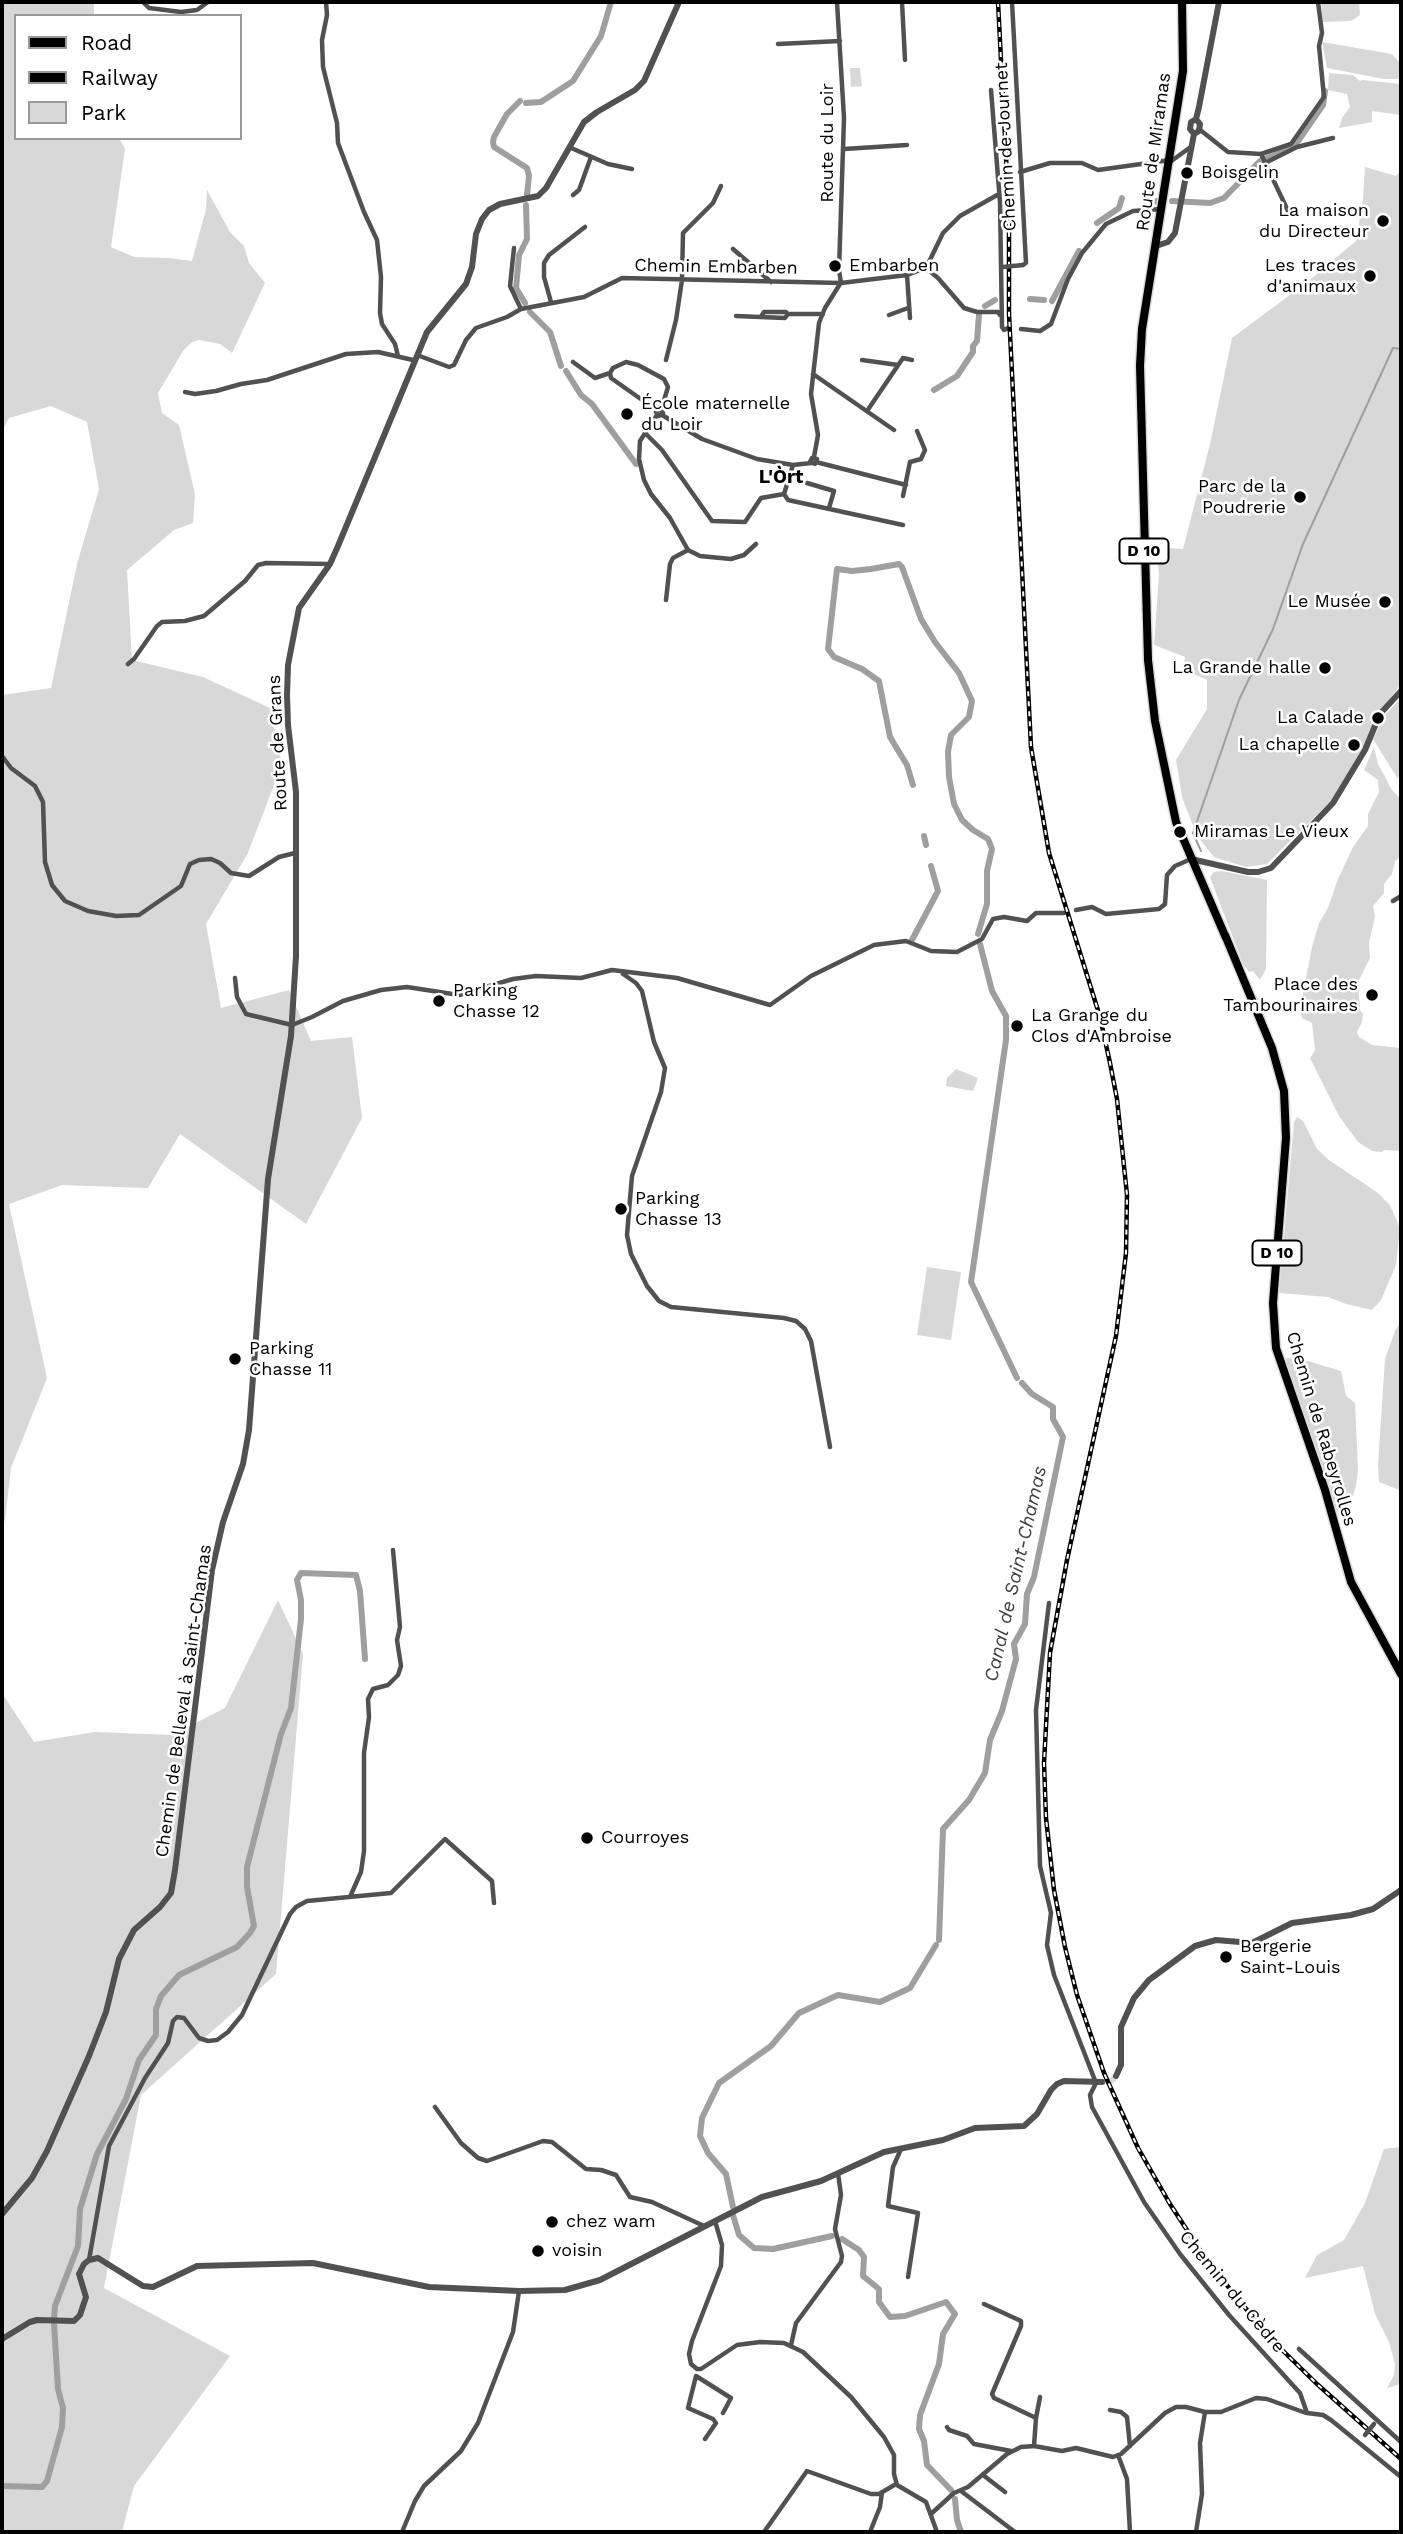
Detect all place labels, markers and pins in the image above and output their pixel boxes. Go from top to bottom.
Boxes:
place label: Boisgelin [1201,162,1279,184]
marker: Boisgelin [1179,165,1195,181]
place label: La maison du Directeur [1259,200,1369,242]
marker: La maison du Directeur [1375,213,1391,229]
place label: Embarben [849,255,939,277]
place label: Les traces d'animaux [1265,255,1356,298]
marker: Embarben [827,258,843,274]
marker: Les traces d'animaux [1362,268,1378,284]
place label: École maternelle du Loir [641,393,790,436]
marker: École maternelle du Loir [619,406,635,422]
place label: Parc de la Poudrerie [1198,476,1286,518]
marker: Parc de la Poudrerie [1292,489,1308,505]
place label: Le Musée [1287,591,1371,613]
marker: Le Musée [1377,594,1393,610]
place label: La Grande halle [1172,657,1311,679]
marker: La Grande halle [1317,660,1333,676]
place label: La Calade [1277,707,1364,729]
marker: La Calade [1370,710,1386,726]
place label: La chapelle [1238,734,1340,756]
marker: La chapelle [1346,737,1362,753]
place label: Miramas Le Vieux [1194,821,1349,843]
marker: Miramas Le Vieux [1172,824,1188,840]
place label: Place des Tambourinaires [1223,974,1358,1016]
place label: Parking Chasse 12 [453,980,540,1023]
marker: Place des Tambourinaires [1364,987,1380,1003]
marker: Parking Chasse 12 [431,993,447,1009]
place label: La Grange du Clos d'Ambroise [1031,1005,1172,1048]
marker: La Grange du Clos d'Ambroise [1009,1018,1025,1034]
place label: Parking Chasse 13 [635,1188,722,1230]
marker: Parking Chasse 13 [613,1201,629,1217]
place label: Parking Chasse 11 [249,1338,332,1380]
marker: Parking Chasse 11 [227,1351,243,1367]
place label: Courroyes [601,1827,689,1849]
marker: Courroyes [579,1830,595,1846]
place label: Bergerie Saint-Louis [1240,1936,1341,1979]
marker: Bergerie Saint-Louis [1218,1949,1234,1965]
place label: chez wam [566,2211,656,2233]
marker: chez wam [544,2214,560,2230]
place label: voisin [552,2240,602,2262]
marker: voisin [530,2243,546,2259]

